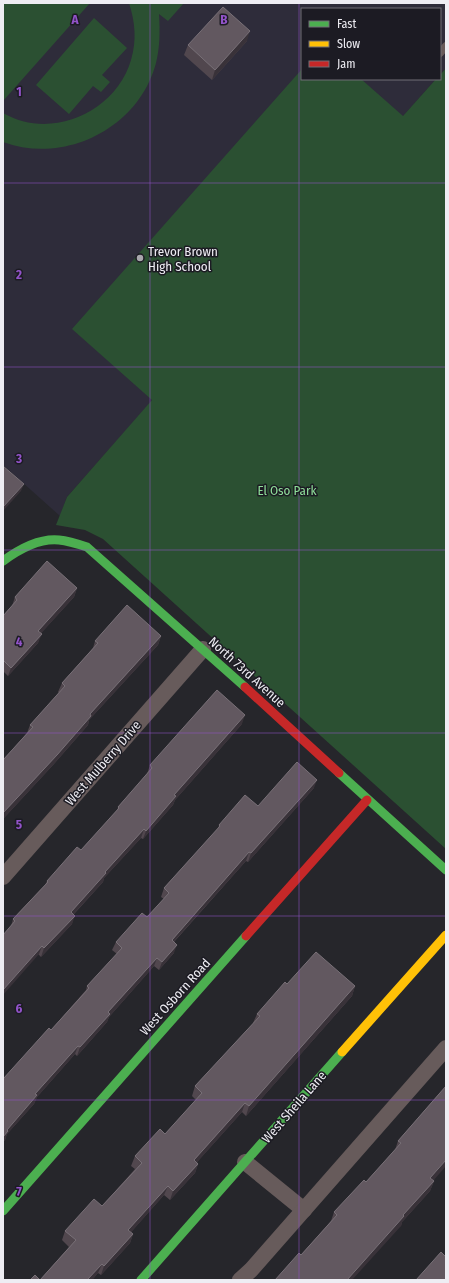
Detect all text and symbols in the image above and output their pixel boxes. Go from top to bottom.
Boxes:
legend [301,8,441,80]
text: A [70,12,79,27]
text: B [220,12,228,27]
text: Fast [337,17,356,31]
text: Slow [337,37,360,51]
text: Jam [337,57,355,71]
text: 1 [16,84,22,99]
place label: Trevor Brown High School [148,244,218,274]
marker: Trevor Brown High School [135,253,145,263]
text: 2 [15,267,22,282]
text: 3 [15,451,22,466]
park label: El Oso Park [257,483,318,498]
text: 4 [16,634,23,649]
street label: North 73rd Avenue [206,634,288,710]
street label: West Mulberry Drive [62,718,144,808]
text: 5 [16,817,22,832]
street label: West Osborn Road [137,956,213,1038]
text: 6 [16,1001,23,1016]
street label: West Sheila Lane [259,1068,329,1146]
text: 7 [16,1184,22,1199]

